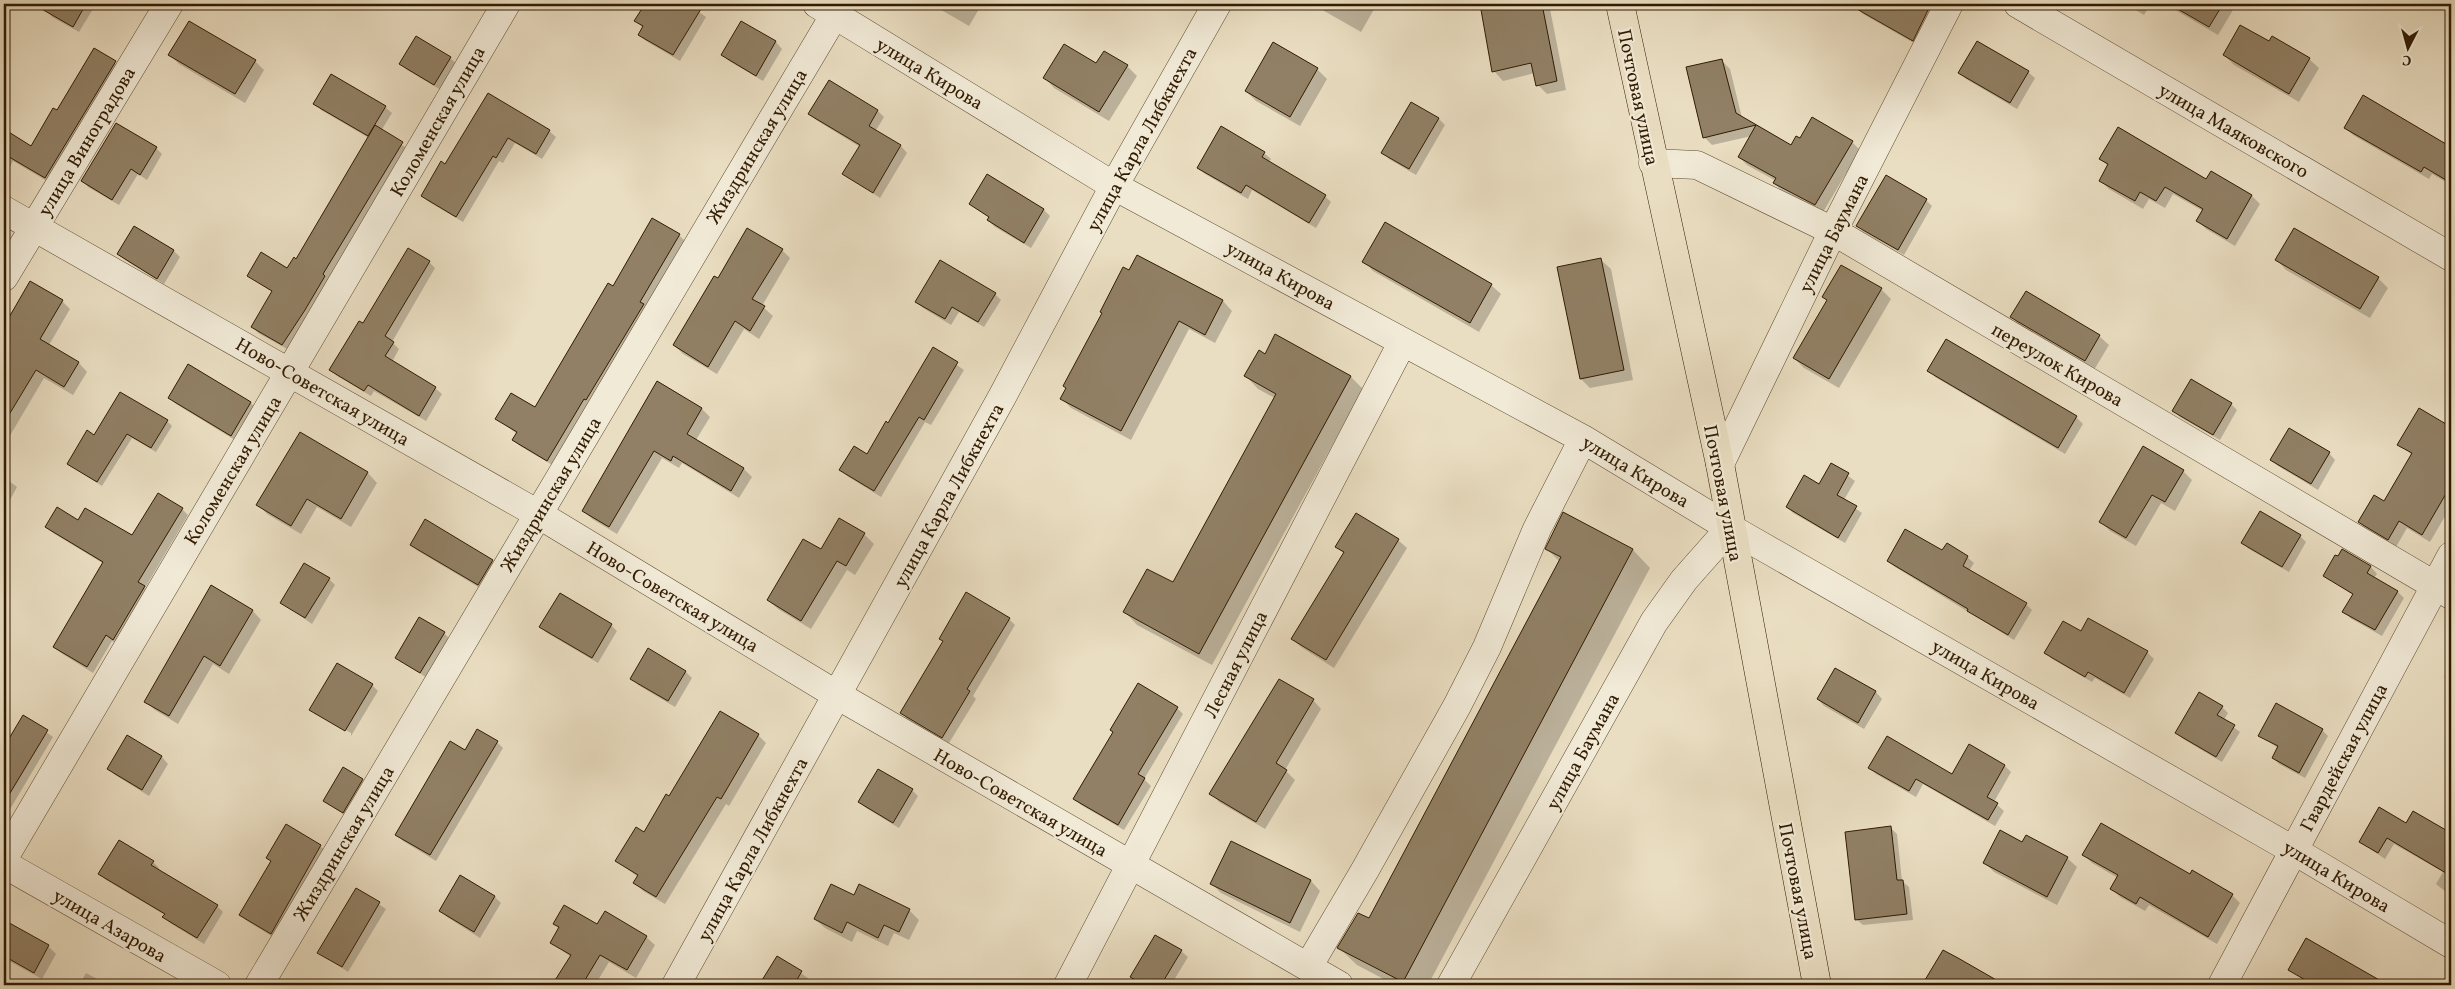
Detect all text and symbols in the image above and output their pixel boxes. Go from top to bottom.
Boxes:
north arrow [2382,22,2432,72]
street label: Почтовая улица [1610,27,1664,168]
street label: улица Кирова [870,32,988,117]
street label: Коломенская улица [385,42,493,202]
street label: улица Карла Либкнехта [1081,43,1204,237]
text: С [2401,50,2412,69]
street label: улица Виноградова [33,62,143,222]
street label: Жиздринская улица [701,64,814,230]
street label: улица Маяковского [2153,78,2313,185]
street label: улица Баумана [1794,170,1876,298]
street label: улица Кирова [1221,236,1339,318]
street label: переулок Кирова [1986,317,2128,414]
street label: Ново-Советская улица [230,332,414,453]
street label: Коломенская улица [179,391,289,551]
street label: улица Карла Либкнехта [888,399,1011,593]
street label: Жиздринская улица [495,412,608,578]
street label: Почтовая улица [1696,423,1748,564]
street label: улица Кирова [1576,430,1694,515]
street label: Ново-Советская улица [581,536,763,660]
street label: Лесная улица [1199,607,1275,723]
street label: улица Кирова [1926,634,2044,717]
street label: Гвардейская улица [2295,679,2395,837]
street label: улица Баумана [1541,689,1627,815]
street label: Ново-Советская улица [928,743,1112,864]
street label: улица Карла Либкнехта [692,753,815,947]
street label: Жиздринская улица [288,761,401,927]
street label: Почтовая улица [1771,821,1823,962]
street label: улица Кирова [2277,835,2395,920]
street label: улица Азарова [47,884,171,970]

